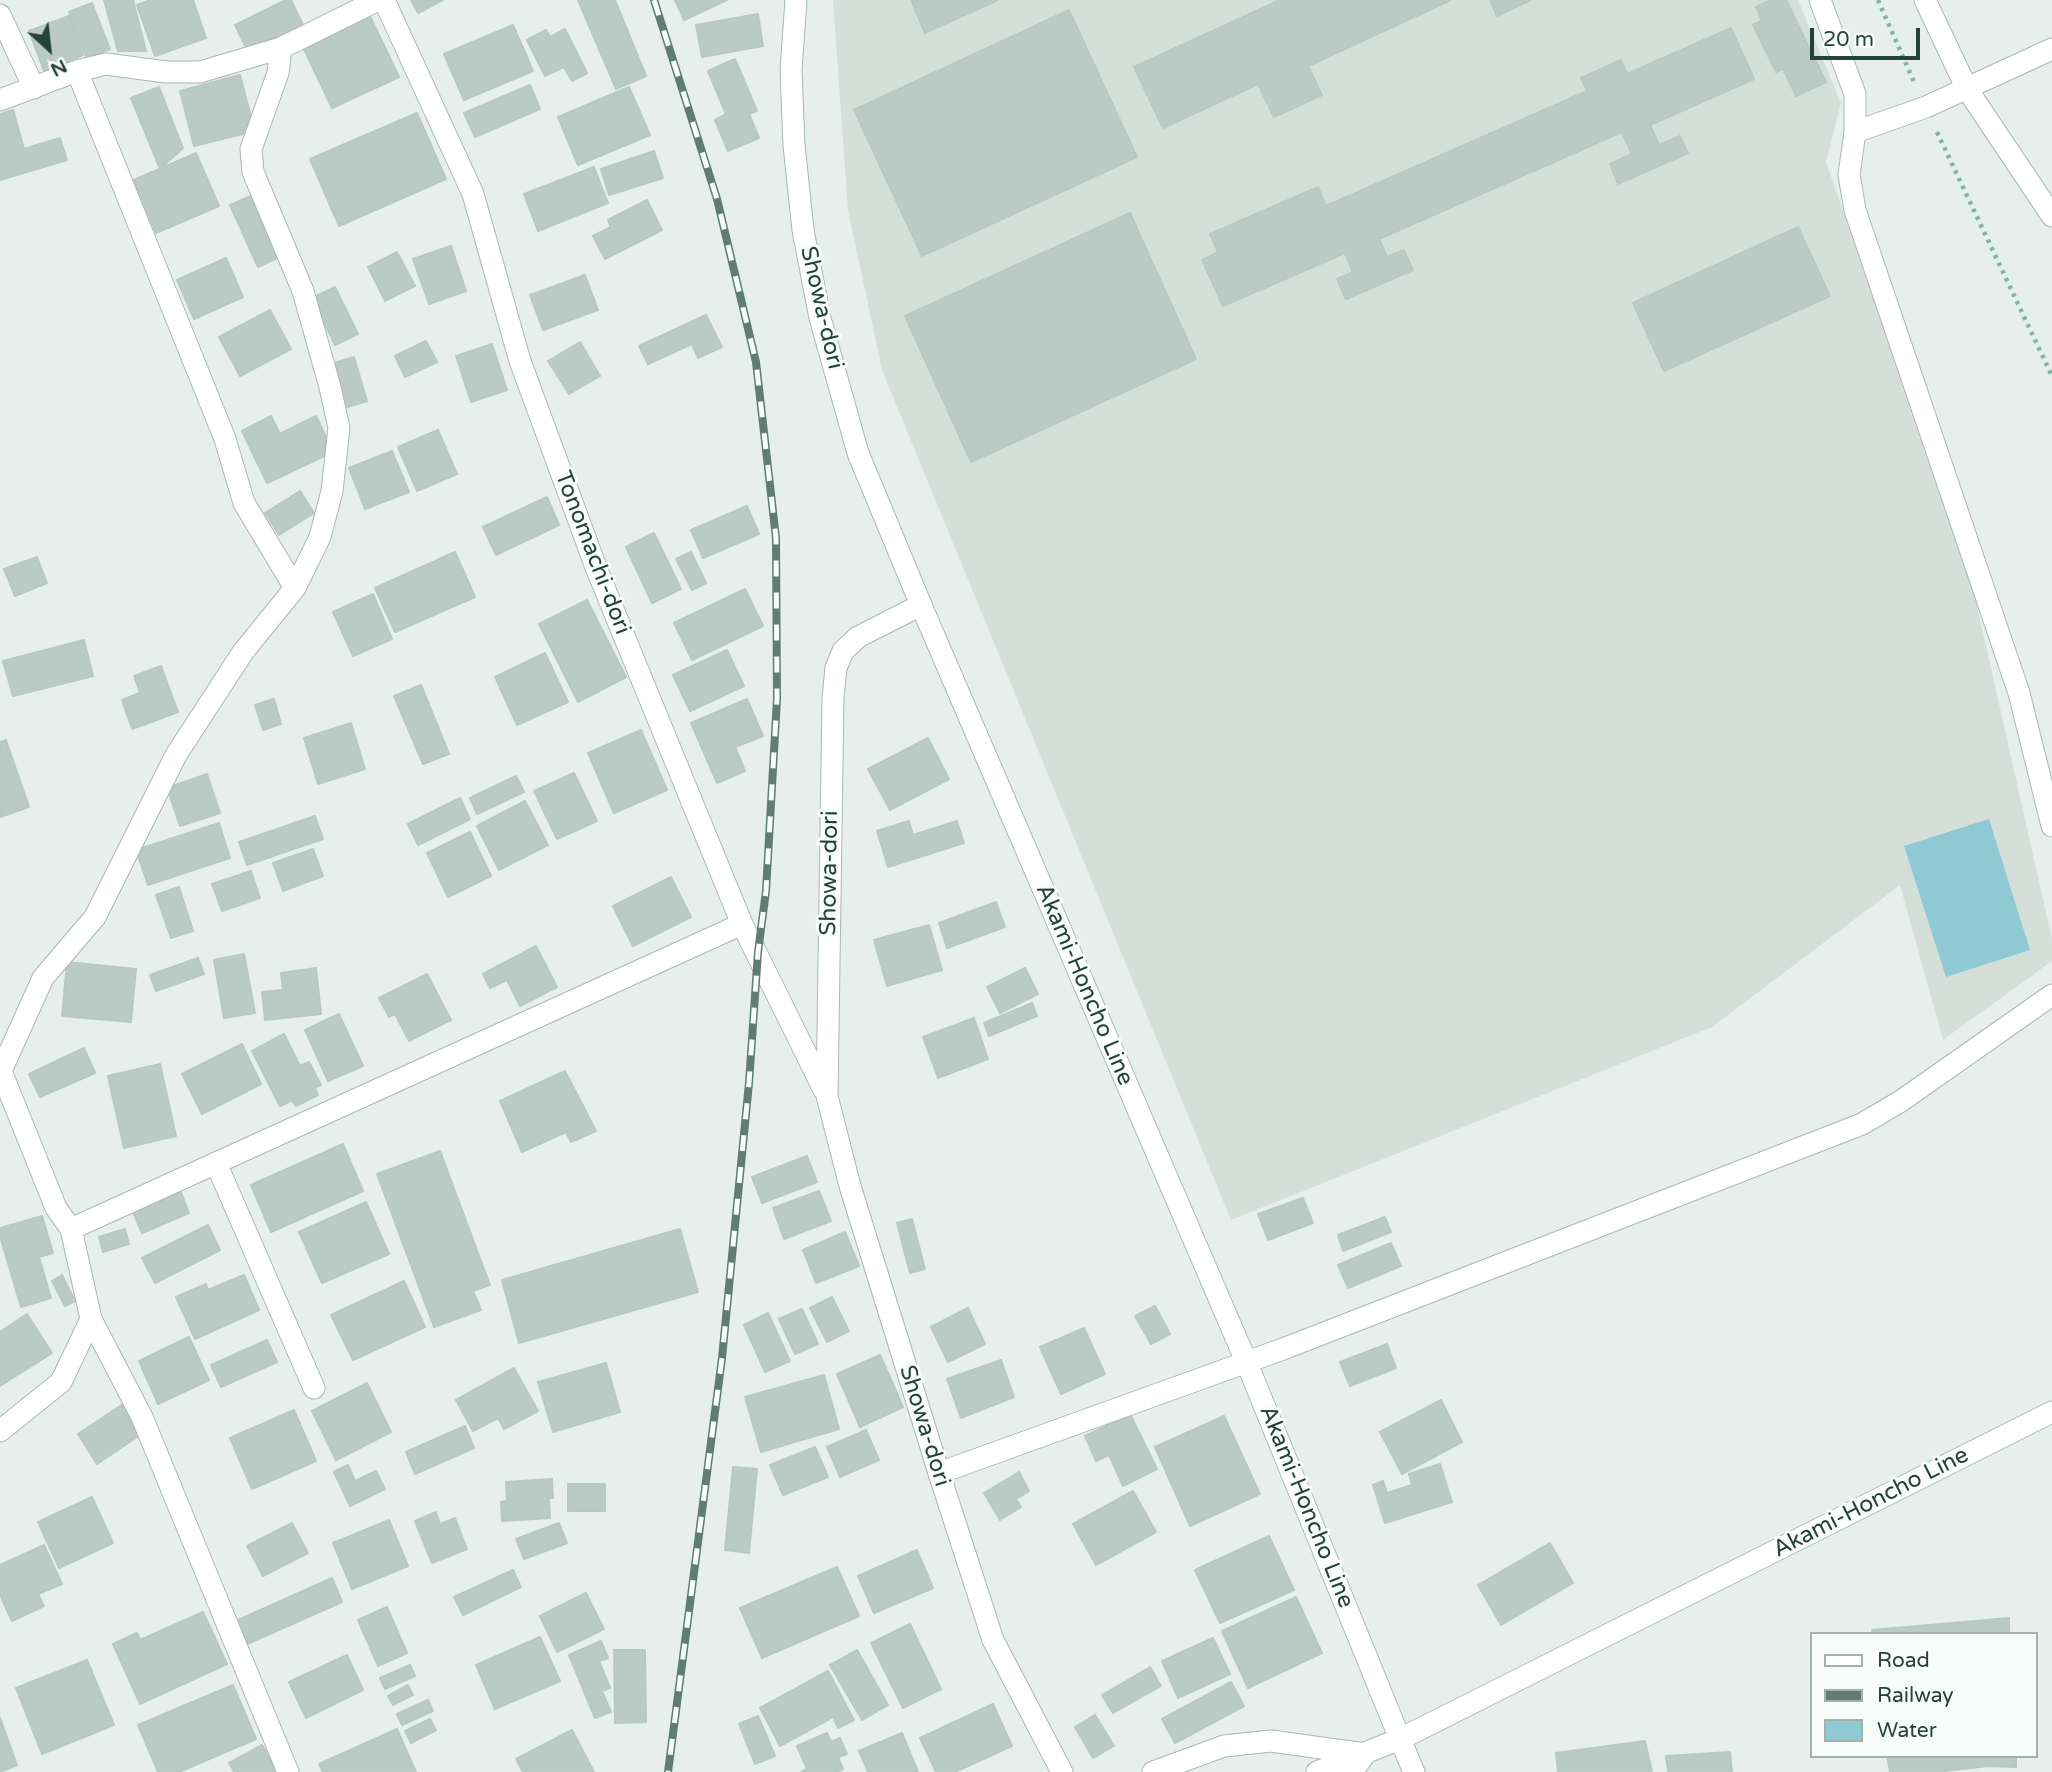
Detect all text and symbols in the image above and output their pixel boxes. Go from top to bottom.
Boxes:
north arrow [14,14,84,84]
scale bar [1814,14,1924,58]
text: 20 m [1823,27,1874,52]
text: N [47,54,70,81]
street label: Showa-dori [793,244,849,372]
street label: Tonomachi-dori [548,467,636,639]
street label: Showa-dori [815,810,845,936]
street label: Akami-Honcho Line [1029,880,1139,1090]
street label: Showa-dori [892,1362,956,1490]
street label: Akami-Honcho Line [1253,1402,1359,1612]
street label: Akami-Honcho Line [1769,1442,1973,1564]
legend [1811,1632,2038,1758]
text: Road [1877,1648,1930,1673]
text: Railway [1877,1683,1954,1708]
text: Water [1877,1718,1937,1743]

